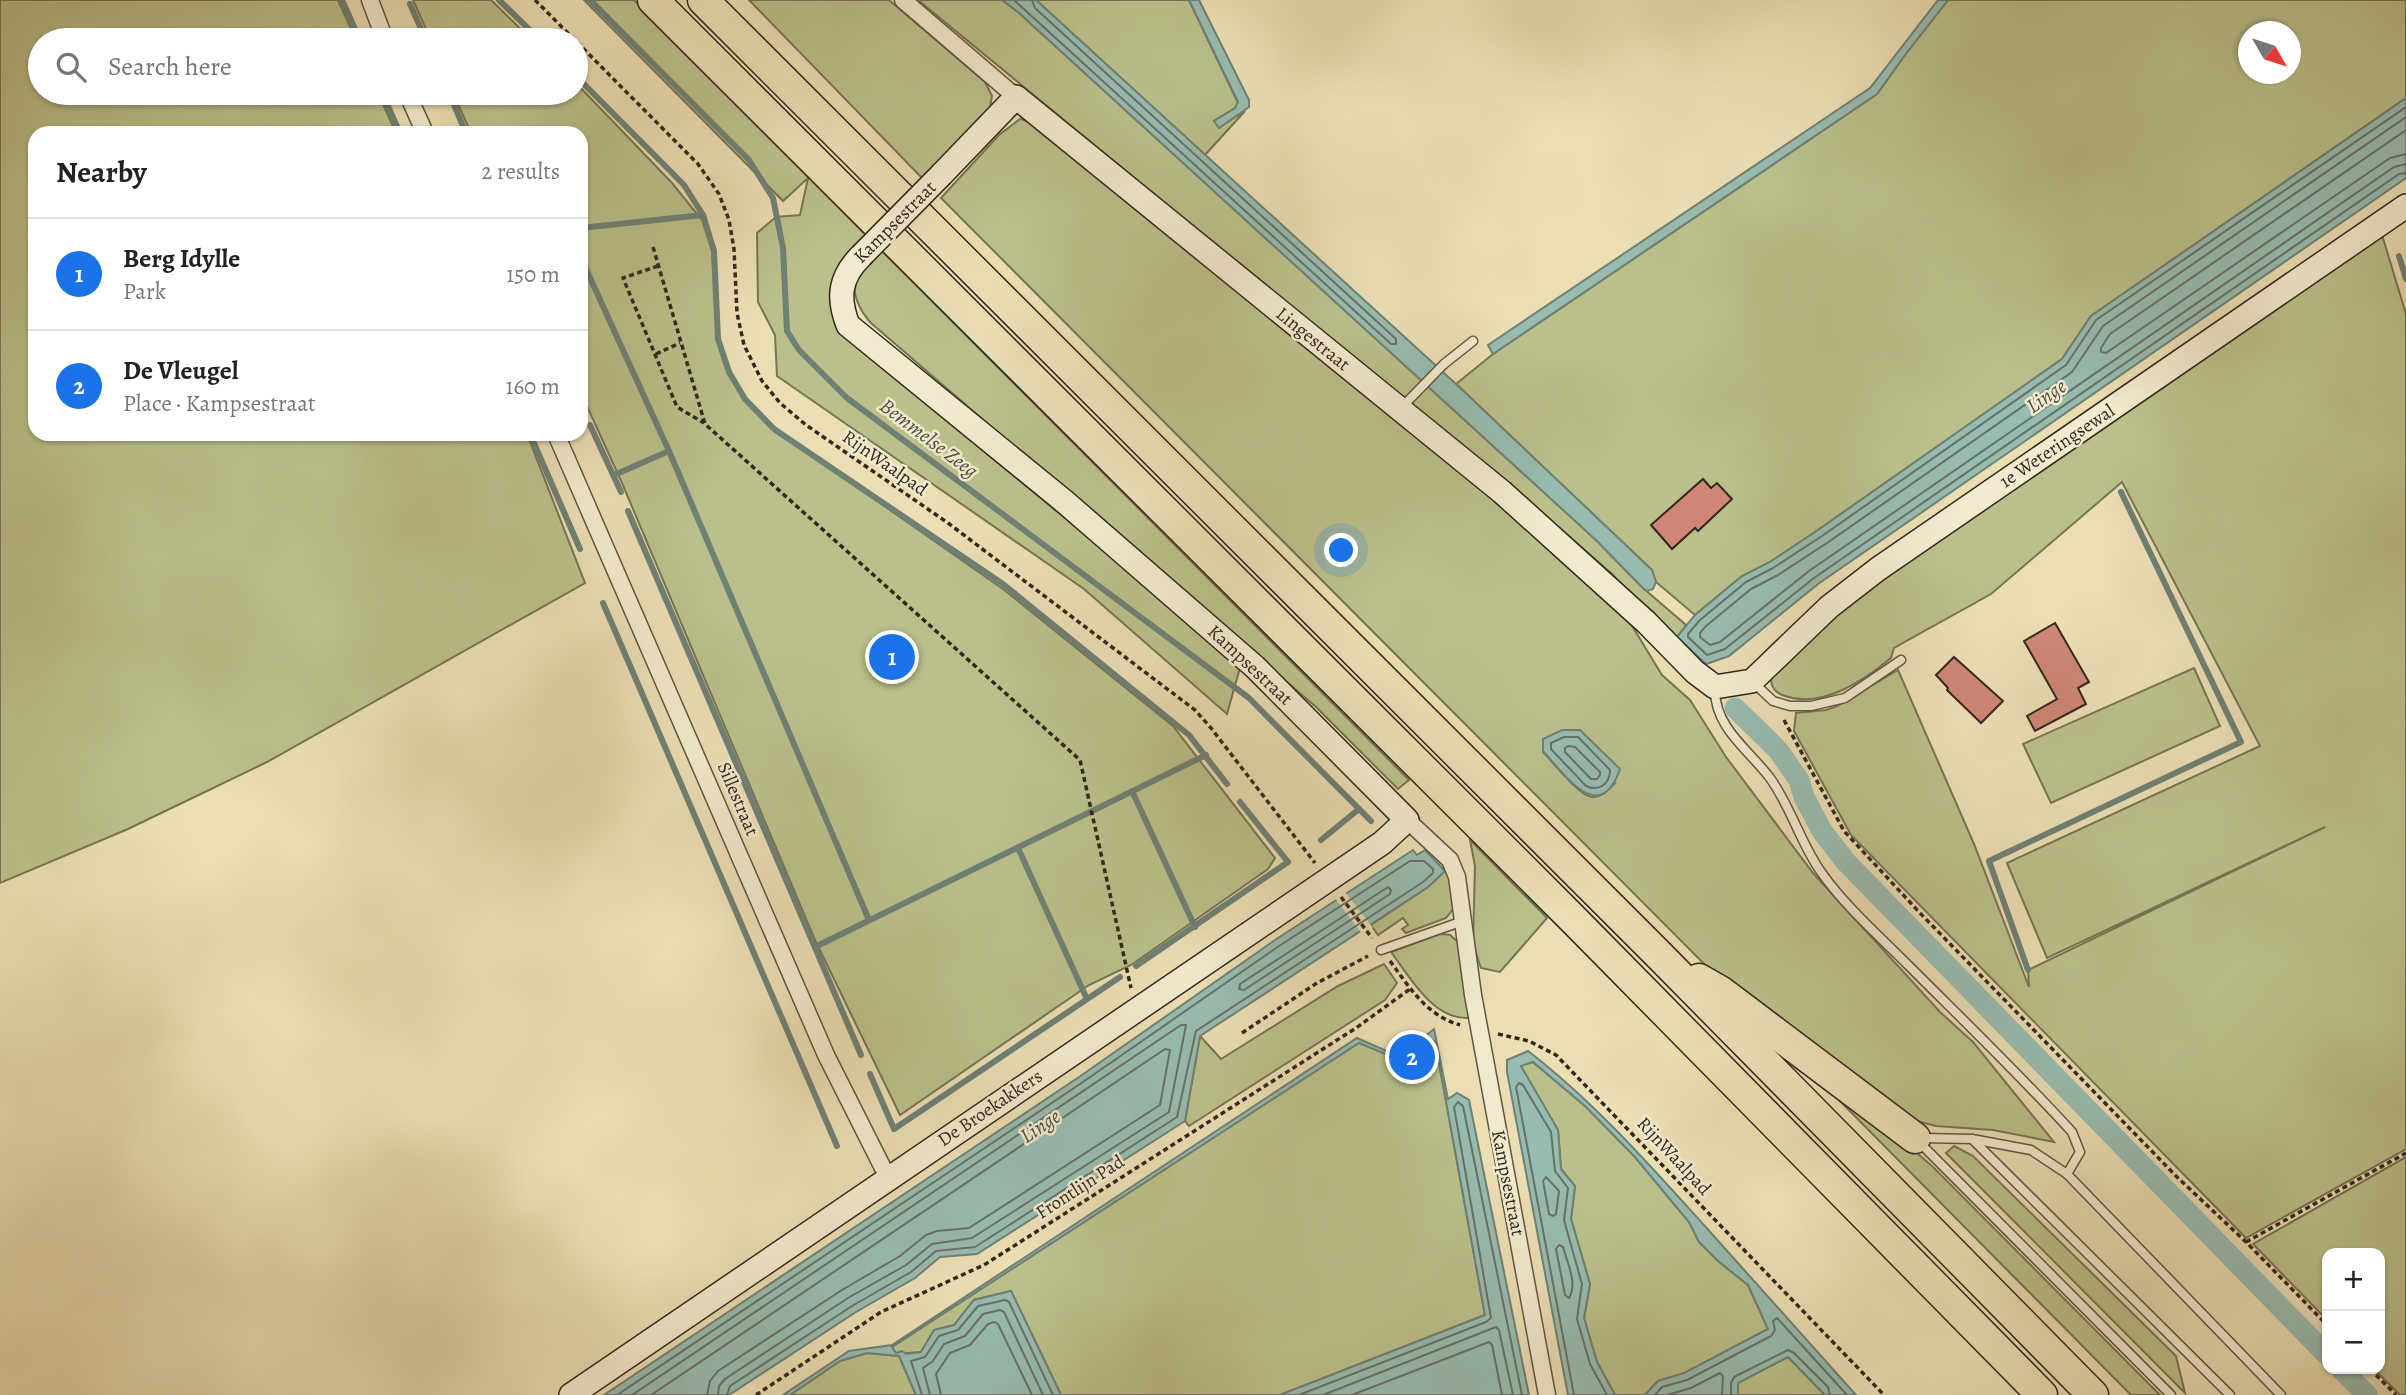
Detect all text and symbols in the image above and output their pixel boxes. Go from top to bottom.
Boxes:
north arrow [2238,21,2301,84]
search box [28,28,588,105]
icon: search [52,48,90,86]
text: Search here [108,49,232,84]
text: Nearby [56,152,147,192]
text: 2 results [482,156,560,187]
street label: Kampsestraat [848,175,942,269]
text: Berg Idylle [123,241,240,276]
text: 1 [75,259,83,290]
text: 150 m [506,259,560,290]
text: Park [123,276,166,307]
street label: Lingestraat [1270,301,1356,377]
text: De Vleugel [123,353,239,388]
text: 2 [73,371,85,402]
text: 160 m [506,371,560,402]
water label: Linge [2020,372,2072,420]
text: Place · Kampsestraat [123,388,316,419]
water label: Bemmelse Zeeg [874,392,984,485]
street label: 1e Weteringsewal [1994,398,2120,494]
street label: RijnWaalpad [837,424,934,502]
your location [1324,533,1358,567]
street label: Kampsestraat [1202,619,1298,711]
pin: 1 [869,631,915,683]
street label: Sillestraat [711,758,765,840]
pin: 2 [1389,1031,1435,1083]
street label: De Broekakkers [932,1063,1048,1153]
water label: Linge [1014,1102,1066,1150]
street label: RijnWaalpad [1631,1111,1718,1202]
street label: Kampsestraat [1485,1128,1531,1238]
street label: Frontlijn Pad [1031,1148,1130,1225]
map controls [2322,1248,2385,1374]
button: + [2322,1248,2385,1311]
button: − [2322,1311,2385,1374]

